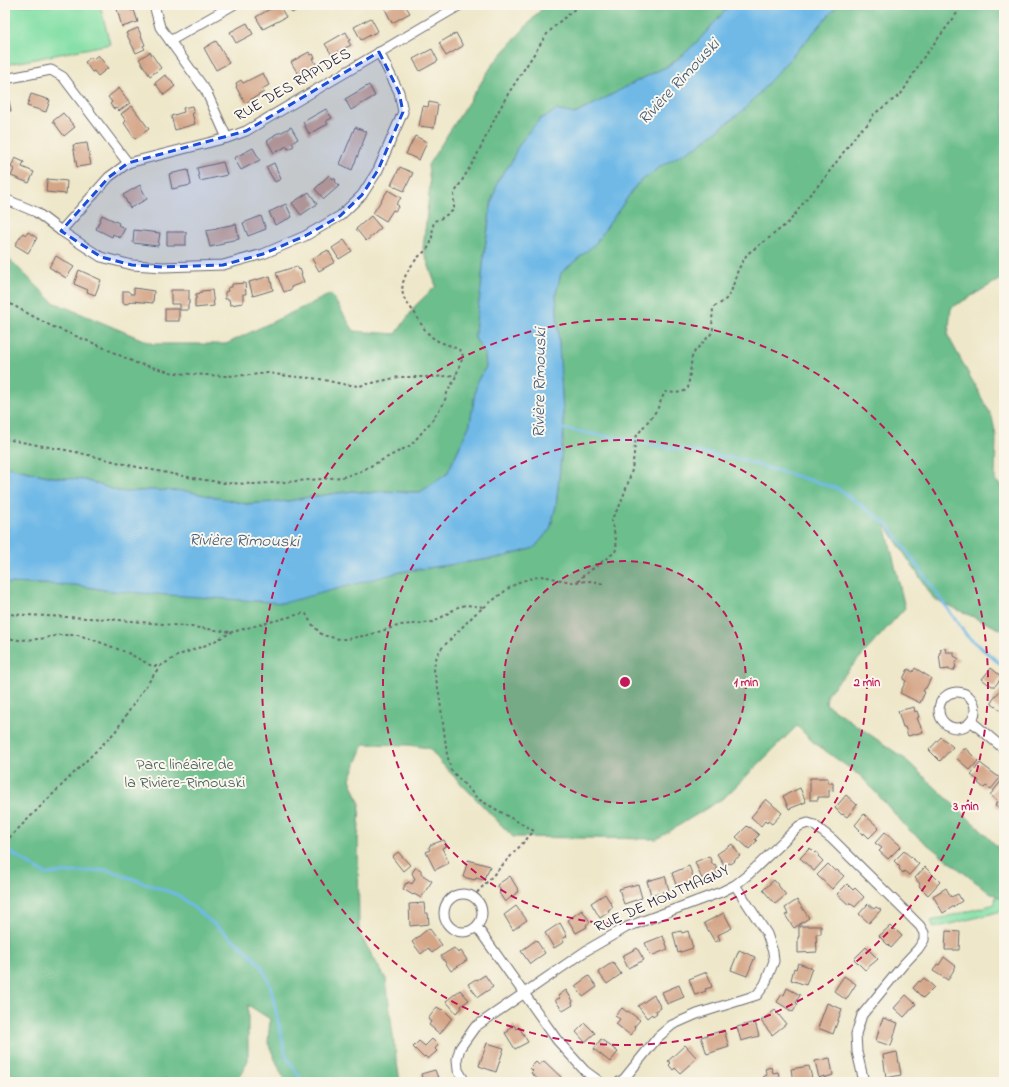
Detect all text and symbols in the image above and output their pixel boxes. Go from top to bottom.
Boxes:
water label: Rivière Rimouski [632,32,727,131]
street label: RUE DES RAPIDES [230,42,356,128]
water label: Rivière Rimouski [527,326,553,438]
water label: Rivière Rimouski [189,528,301,554]
text: 1 min [734,674,758,692]
text: 2 min [853,674,880,692]
centre of rings [618,675,632,689]
park label: Parc linéaire de la Rivière-Rimouski [124,753,246,795]
text: 3 min [952,798,979,816]
street label: RUE DE MONTMAGNY [590,858,734,940]

